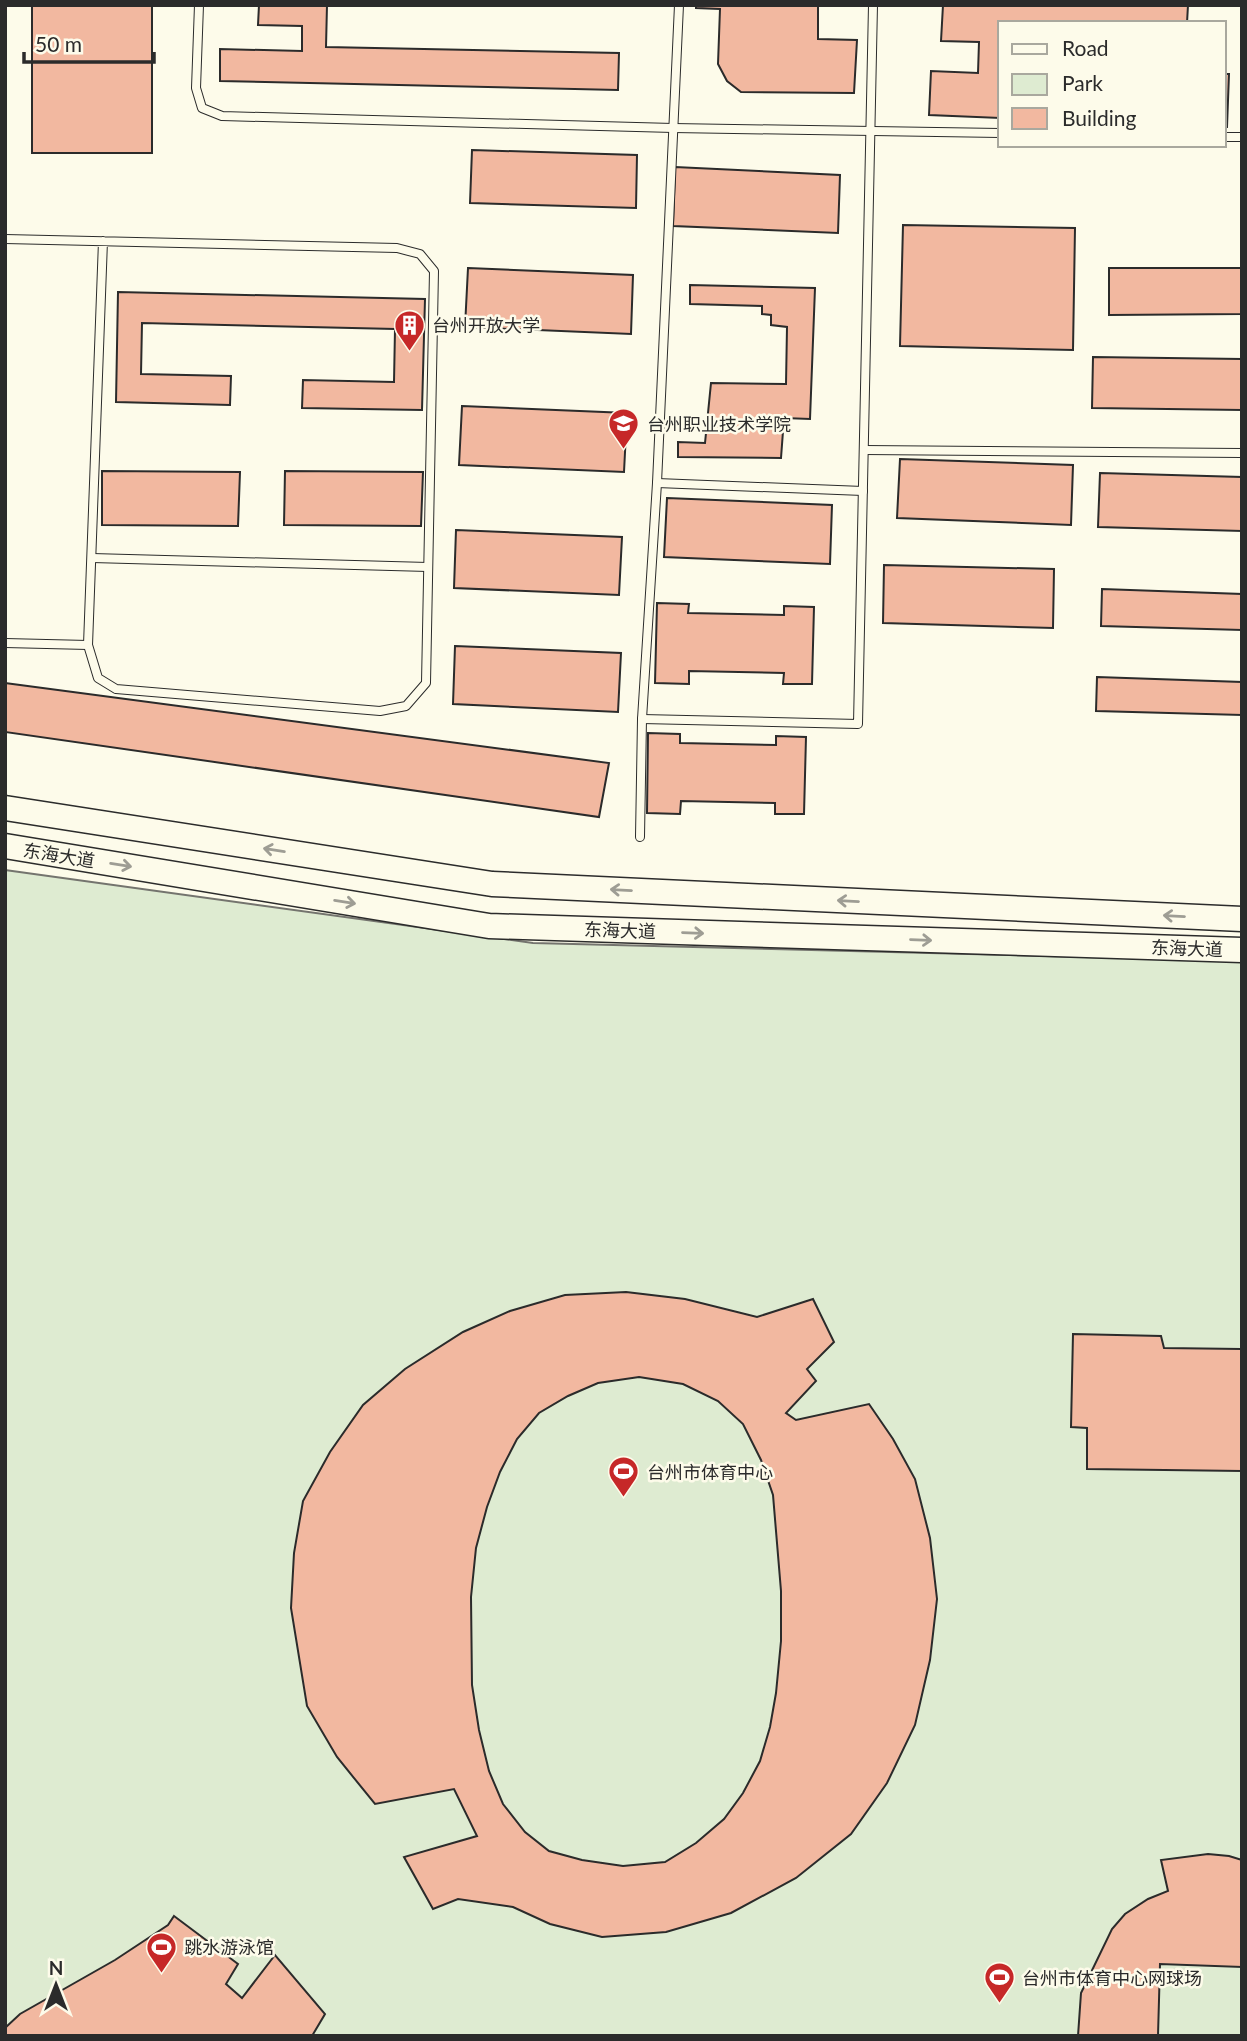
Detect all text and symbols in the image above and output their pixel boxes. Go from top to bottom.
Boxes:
scale bar [24,21,154,65]
legend [998,21,1226,147]
text: 50 m [35,31,82,56]
text: Road [1062,35,1109,60]
text: Park [1062,70,1103,95]
text: Building [1062,105,1137,130]
building icon: 台州开放大学 [392,308,426,352]
place label: 台州开放大学 [432,314,540,336]
school or university icon: 台州职业技术学院 [607,407,641,451]
place label: 台州职业技术学院 [647,413,791,435]
street label: 东海大道 [22,839,96,871]
one-way arrow [263,843,286,856]
one-way arrow [109,859,132,872]
one-way arrow [610,884,633,897]
one-way arrow [837,894,860,907]
one-way arrow [333,896,356,909]
one-way arrow [1162,909,1185,922]
street label: 东海大道 [584,918,656,942]
one-way arrow [682,926,705,939]
one-way arrow [909,933,932,946]
street label: 东海大道 [1151,936,1223,960]
sports icon: 台州市体育中心 [607,1455,641,1499]
place label: 台州市体育中心 [647,1461,773,1483]
sports icon: 跳水游泳馆 [144,1930,178,1974]
place label: 跳水游泳馆 [184,1936,274,1958]
north arrow [21,1950,91,2020]
text: N [49,1956,63,1979]
sports icon: 台州市体育中心网球场 [982,1961,1016,2005]
place label: 台州市体育中心网球场 [1022,1967,1202,1989]

